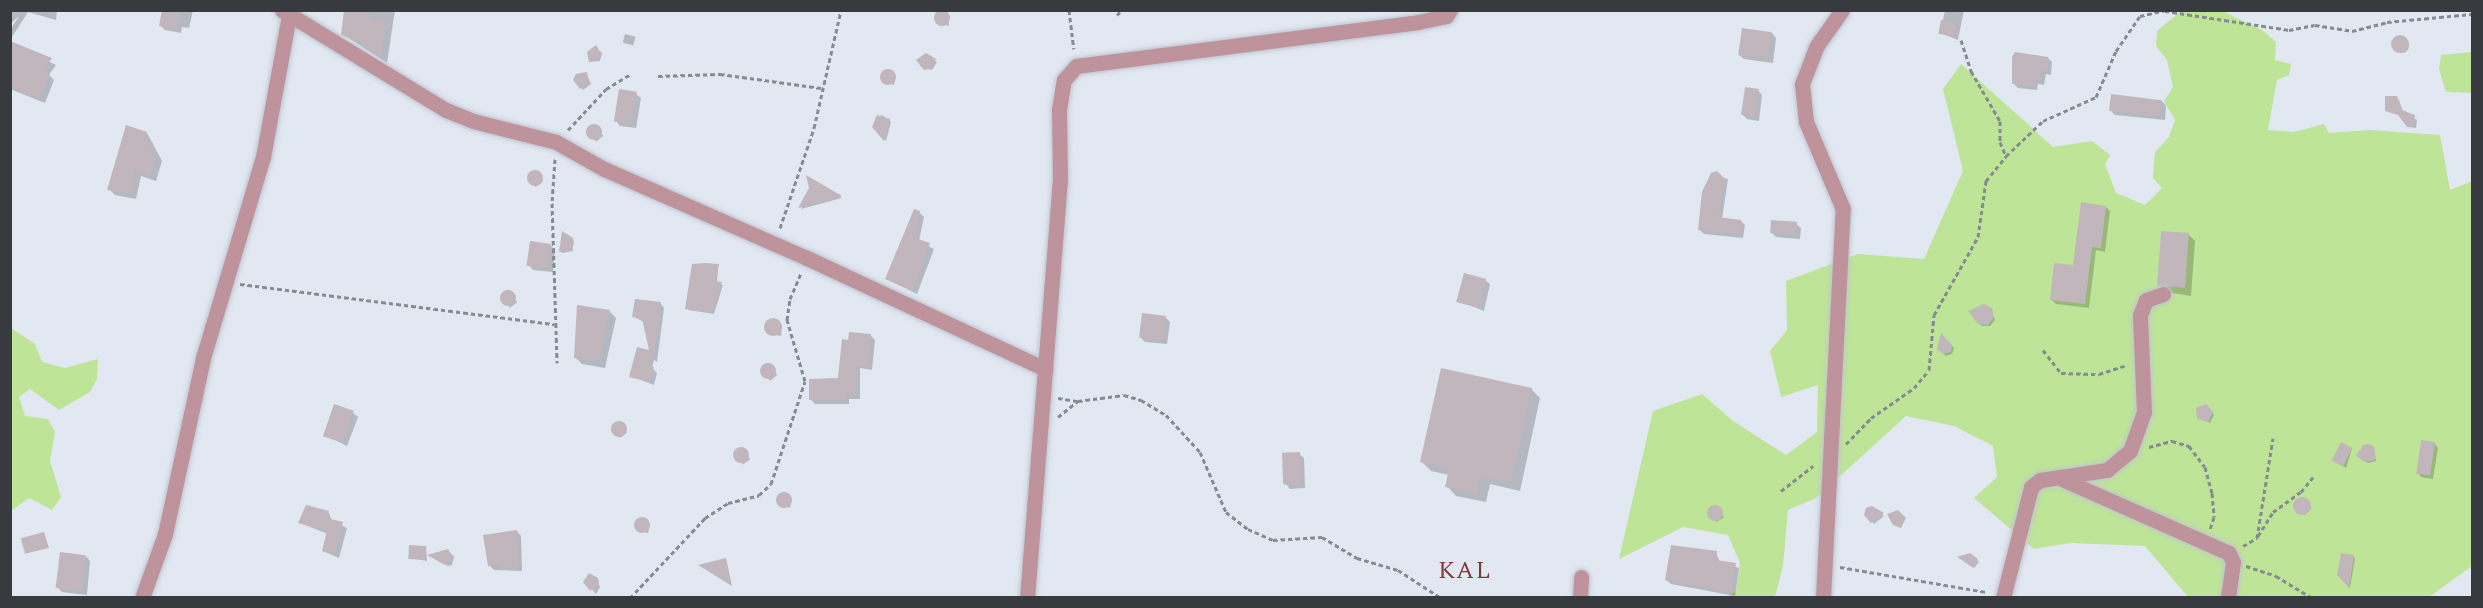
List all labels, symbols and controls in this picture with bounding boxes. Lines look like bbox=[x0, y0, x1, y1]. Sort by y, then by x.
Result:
district label: KAL bbox=[1438, 558, 1492, 586]

